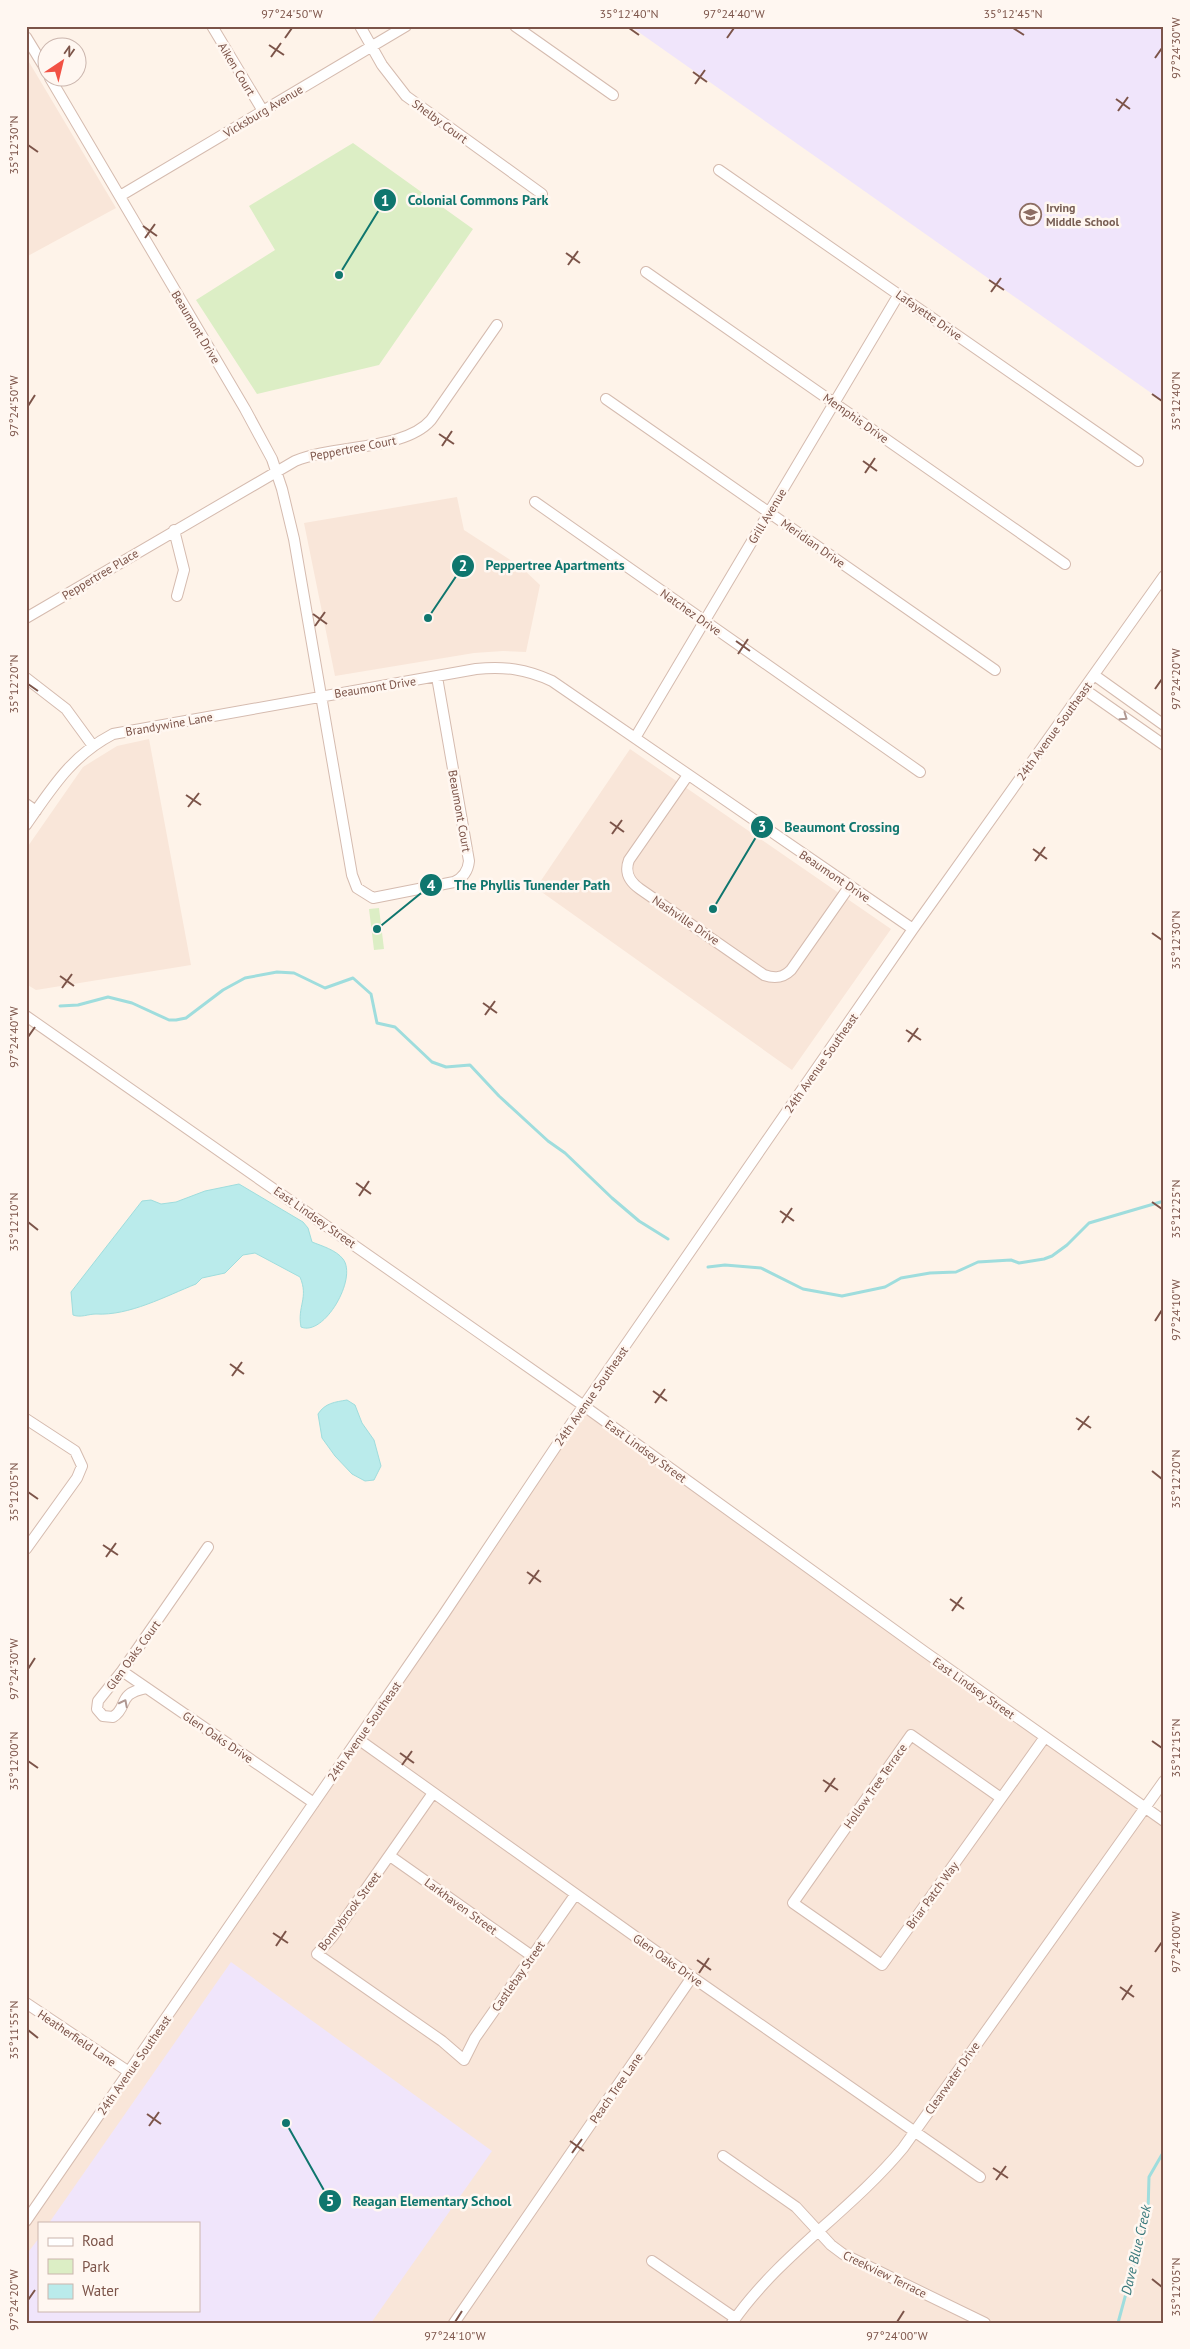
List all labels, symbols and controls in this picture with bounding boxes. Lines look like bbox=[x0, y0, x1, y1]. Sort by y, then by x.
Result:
text: 97°24'50"W bbox=[261, 6, 323, 21]
text: 35°12'40"N bbox=[599, 6, 659, 21]
text: 97°24'40"W bbox=[703, 6, 765, 21]
text: 35°12'45"N bbox=[983, 6, 1043, 21]
text: 97°24'30"W bbox=[1168, 17, 1183, 79]
north arrow bbox=[38, 38, 88, 88]
street label: Aiken Court bbox=[215, 40, 259, 98]
text: N bbox=[61, 41, 78, 61]
street label: Vicksburg Avenue bbox=[220, 81, 305, 141]
street label: Shelby Court bbox=[409, 96, 471, 146]
text: 35°12'30"N bbox=[6, 115, 21, 175]
callout: Colonial Commons Park bbox=[372, 186, 558, 215]
text: 1 bbox=[381, 191, 389, 210]
text: Colonial Commons Park bbox=[408, 191, 548, 209]
place label: Irving Middle School bbox=[1046, 200, 1119, 229]
school or university icon: Irving Middle School bbox=[1018, 202, 1042, 226]
street label: Lafayette Drive bbox=[893, 287, 965, 343]
street label: Beaumont Drive bbox=[168, 288, 224, 366]
text: 35°12'40"N bbox=[1168, 371, 1183, 431]
text: 97°24'50"W bbox=[6, 375, 21, 437]
street label: Memphis Drive bbox=[820, 390, 892, 446]
street label: Peppertree Court bbox=[309, 432, 397, 464]
street label: Grill Avenue bbox=[745, 486, 789, 546]
street label: Meridian Drive bbox=[778, 515, 848, 571]
street label: Peppertree Place bbox=[59, 545, 141, 603]
callout: Peppertree Apartments bbox=[450, 551, 635, 580]
text: 2 bbox=[459, 556, 467, 575]
text: Peppertree Apartments bbox=[485, 556, 625, 574]
street label: Natchez Drive bbox=[658, 585, 724, 639]
text: 97°24'20"W bbox=[1168, 648, 1183, 710]
text: 35°12'20"N bbox=[6, 654, 21, 714]
street label: Beaumont Drive bbox=[333, 673, 417, 701]
street label: 24th Avenue Southeast bbox=[1013, 679, 1095, 783]
street label: Brandywine Lane bbox=[124, 709, 214, 739]
one-way arrow bbox=[1118, 711, 1128, 720]
street label: Beaumont Court bbox=[445, 769, 475, 853]
callout: Beaumont Crossing bbox=[749, 812, 910, 841]
text: 3 bbox=[758, 817, 766, 836]
text: Beaumont Crossing bbox=[784, 818, 900, 836]
street label: Beaumont Drive bbox=[797, 847, 873, 905]
callout: The Phyllis Tunender Path bbox=[418, 871, 620, 900]
text: 4 bbox=[427, 876, 436, 895]
text: The Phyllis Tunender Path bbox=[454, 876, 610, 894]
street label: Nashville Drive bbox=[650, 892, 722, 948]
text: 35°12'30"N bbox=[1168, 910, 1183, 970]
text: 97°24'40"W bbox=[6, 1006, 21, 1068]
street label: 24th Avenue Southeast bbox=[781, 1010, 861, 1116]
text: 35°12'25"N bbox=[1168, 1179, 1183, 1239]
street label: East Lindsey Street bbox=[271, 1183, 359, 1251]
text: 35°12'10"N bbox=[6, 1192, 21, 1252]
text: 97°24'10"W bbox=[1168, 1279, 1183, 1341]
street label: 24th Avenue Southeast bbox=[551, 1343, 631, 1449]
street label: East Lindsey Street bbox=[602, 1416, 690, 1486]
text: 35°12'20"N bbox=[1168, 1449, 1183, 1509]
text: 35°12'05"N bbox=[6, 1462, 21, 1522]
street label: Glen Oaks Court bbox=[103, 1617, 163, 1693]
text: 97°24'30"W bbox=[6, 1638, 21, 1700]
street label: East Lindsey Street bbox=[930, 1654, 1018, 1722]
street label: 24th Avenue Southeast bbox=[324, 1678, 404, 1784]
one-way arrow bbox=[117, 1700, 127, 1709]
street label: Glen Oaks Drive bbox=[180, 1708, 256, 1766]
text: 35°12'15"N bbox=[1168, 1718, 1183, 1778]
text: 35°12'00"N bbox=[6, 1731, 21, 1791]
street label: Hollow Tree Terrace bbox=[840, 1741, 910, 1831]
street label: Briar Patch Way bbox=[903, 1858, 962, 1932]
street label: Bonnybrook Street bbox=[314, 1869, 384, 1953]
street label: Larkhaven Street bbox=[422, 1875, 500, 1937]
text: 97°24'00"W bbox=[1168, 1911, 1183, 1973]
street label: Glen Oaks Drive bbox=[630, 1930, 706, 1990]
street label: Castlebay Street bbox=[488, 1938, 548, 2014]
text: 35°11'55"N bbox=[6, 2000, 21, 2060]
street label: Heatherfield Lane bbox=[35, 2006, 119, 2070]
street label: 24th Avenue Southeast bbox=[94, 2012, 174, 2118]
street label: Clearwater Drive bbox=[921, 2039, 983, 2117]
street label: Peach Tree Lane bbox=[586, 2050, 646, 2126]
callout: Reagan Elementary School bbox=[317, 2186, 522, 2215]
text: 5 bbox=[326, 2191, 334, 2210]
text: Reagan Elementary School bbox=[353, 2192, 512, 2210]
water label: Dave Blue Creek bbox=[1117, 2203, 1155, 2297]
legend bbox=[38, 2222, 200, 2312]
text: Road bbox=[82, 2231, 114, 2250]
street label: Creekview Terrace bbox=[841, 2247, 929, 2301]
text: Park bbox=[82, 2257, 110, 2276]
text: 35°12'05"N bbox=[1168, 2257, 1183, 2317]
text: 97°24'20"W bbox=[6, 2269, 21, 2331]
text: Water bbox=[82, 2281, 119, 2300]
text: 97°24'10"W bbox=[424, 2328, 486, 2343]
text: 97°24'00"W bbox=[866, 2328, 928, 2343]

